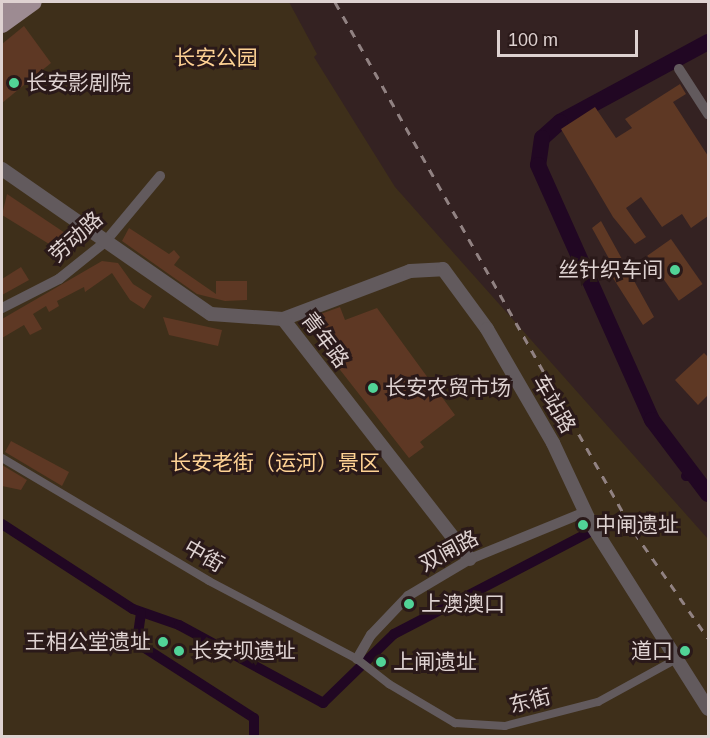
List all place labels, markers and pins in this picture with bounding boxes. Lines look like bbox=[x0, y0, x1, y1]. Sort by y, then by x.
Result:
place label: 长安影剧院 bbox=[26, 70, 131, 96]
marker: 长安影剧院 bbox=[7, 76, 21, 90]
place label: 丝针织车间 bbox=[558, 257, 663, 283]
marker: 丝针织车间 bbox=[668, 263, 682, 277]
place label: 长安农贸市场 bbox=[385, 375, 511, 401]
marker: 长安农贸市场 bbox=[366, 381, 380, 395]
place label: 中闸遗址 bbox=[595, 512, 679, 538]
marker: 中闸遗址 bbox=[576, 518, 590, 532]
place label: 上澳澳口 bbox=[421, 591, 505, 617]
marker: 上澳澳口 bbox=[402, 597, 416, 611]
place label: 王相公堂遗址 bbox=[25, 629, 151, 655]
marker: 王相公堂遗址 bbox=[156, 635, 170, 649]
place label: 长安坝遗址 bbox=[191, 638, 296, 664]
place label: 道口 bbox=[631, 638, 673, 664]
marker: 长安坝遗址 bbox=[172, 644, 186, 658]
marker: 道口 bbox=[678, 644, 692, 658]
place label: 上闸遗址 bbox=[393, 649, 477, 675]
marker: 上闸遗址 bbox=[374, 655, 388, 669]

